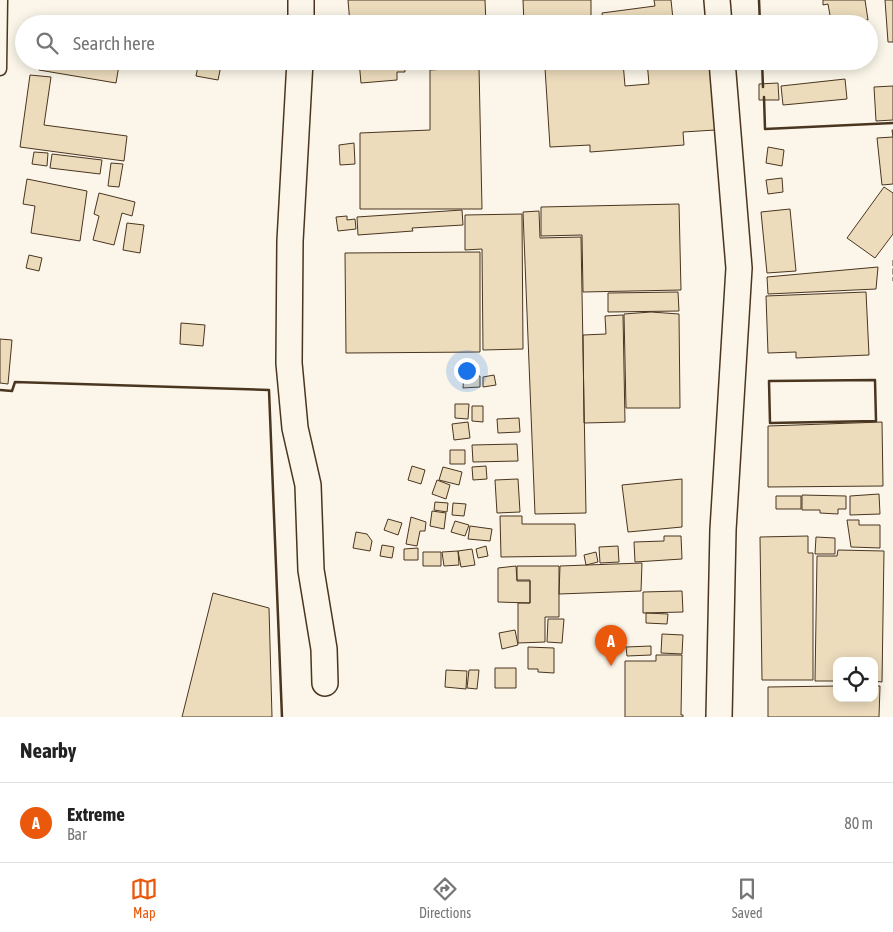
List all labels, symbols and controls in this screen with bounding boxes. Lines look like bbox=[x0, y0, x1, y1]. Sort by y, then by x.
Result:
search box bbox=[15, 15, 878, 70]
icon: search bbox=[33, 29, 61, 57]
text: Search here bbox=[73, 32, 155, 54]
your location bbox=[454, 358, 480, 384]
pin: A bbox=[595, 625, 627, 666]
map controls bbox=[833, 657, 878, 702]
button: locate bbox=[833, 657, 878, 702]
text: Nearby bbox=[20, 738, 76, 762]
text: Extreme bbox=[67, 803, 125, 825]
text: A bbox=[32, 814, 40, 832]
text: 80 m bbox=[844, 814, 873, 832]
text: Bar bbox=[67, 825, 87, 843]
tab: Map bbox=[130, 875, 158, 921]
tab: Directions bbox=[419, 875, 471, 921]
tab: Saved bbox=[732, 875, 763, 921]

